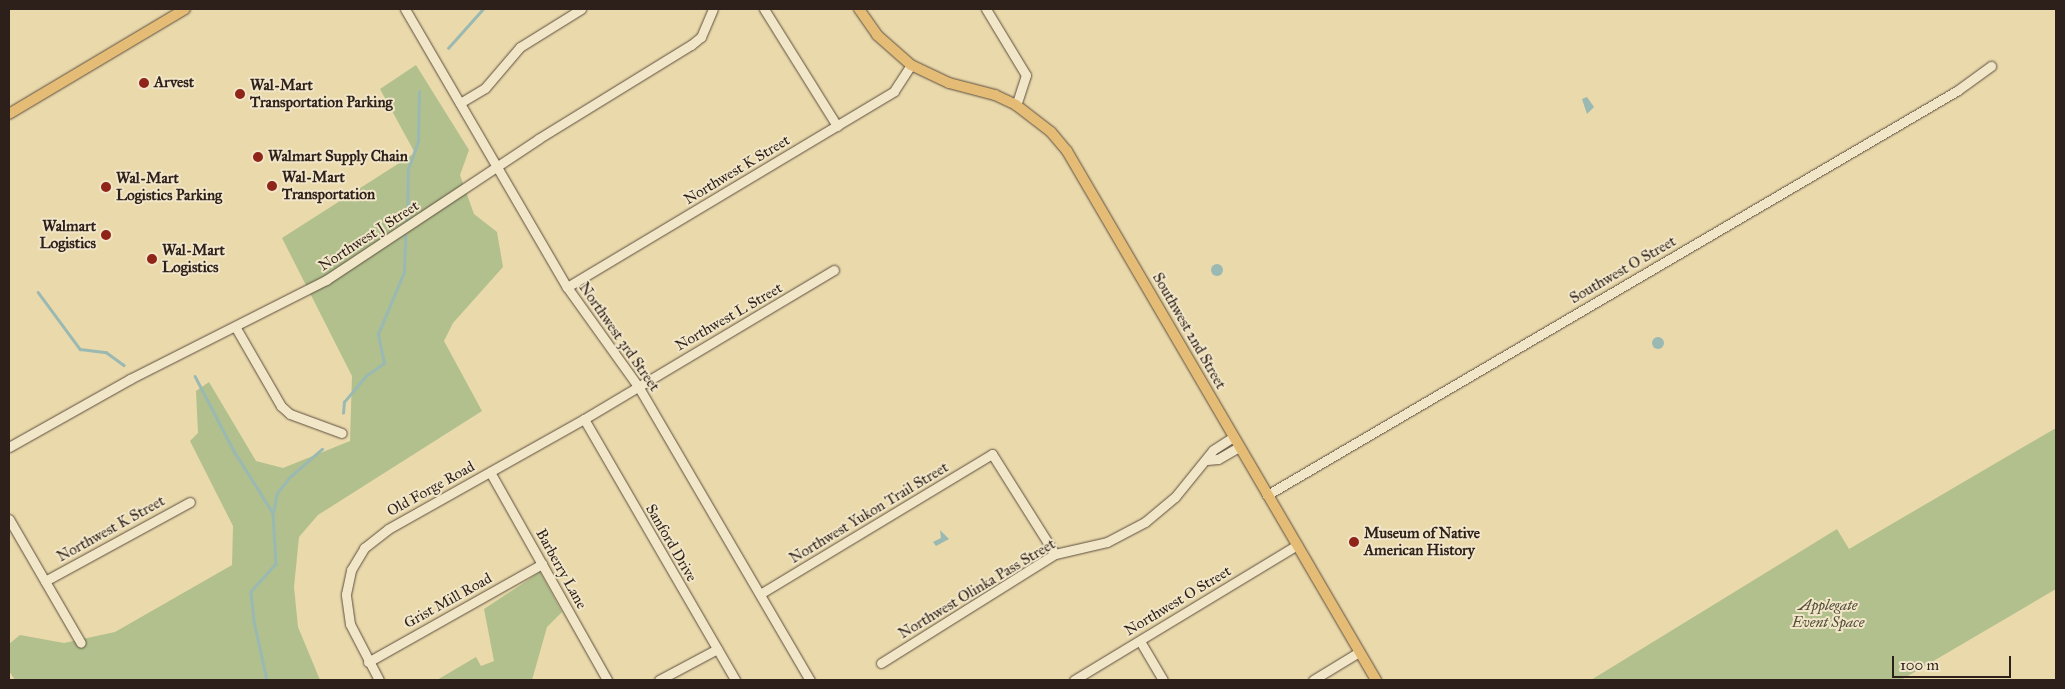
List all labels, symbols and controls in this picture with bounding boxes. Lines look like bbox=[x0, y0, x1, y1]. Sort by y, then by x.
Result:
place label: Arvest bbox=[154, 74, 194, 92]
place label: Wal-Mart Transportation Parking bbox=[250, 76, 393, 111]
marker: Arvest bbox=[138, 77, 150, 89]
marker: Wal-Mart Transportation Parking bbox=[234, 88, 246, 100]
street label: Northwest K Street bbox=[681, 131, 793, 209]
place label: Walmart Supply Chain bbox=[268, 148, 408, 166]
marker: Walmart Supply Chain bbox=[252, 151, 264, 163]
place label: Wal-Mart Transportation bbox=[282, 168, 375, 203]
place label: Wal-Mart Logistics Parking bbox=[116, 169, 222, 204]
marker: Wal-Mart Transportation bbox=[266, 180, 278, 192]
marker: Wal-Mart Logistics Parking bbox=[100, 181, 112, 193]
street label: Northwest J Street bbox=[316, 197, 422, 275]
place label: Walmart Logistics bbox=[39, 217, 96, 252]
marker: Walmart Logistics bbox=[100, 229, 112, 241]
street label: Southwest O Street bbox=[1567, 232, 1679, 308]
place label: Wal-Mart Logistics bbox=[162, 241, 225, 276]
marker: Wal-Mart Logistics bbox=[146, 253, 158, 265]
street label: Southwest 2nd Street bbox=[1148, 270, 1230, 392]
street label: Northwest 3rd Street bbox=[575, 279, 663, 395]
street label: Northwest L Street bbox=[672, 279, 786, 355]
street label: Old Forge Road bbox=[384, 458, 478, 520]
street label: Northwest Yukon Trail Street bbox=[786, 458, 952, 568]
street label: Northwest K Street bbox=[54, 492, 168, 566]
street label: Sanford Drive bbox=[642, 501, 700, 585]
place label: Museum of Native American History bbox=[1364, 524, 1480, 559]
street label: Barberry Lane bbox=[532, 526, 590, 612]
street label: Northwest Olinka Pass Street bbox=[895, 535, 1059, 643]
marker: Museum of Native American History bbox=[1348, 536, 1360, 548]
street label: Northwest O Street bbox=[1121, 562, 1235, 640]
street label: Grist Mill Road bbox=[401, 569, 495, 633]
park label: Applegate Event Space bbox=[1792, 596, 1864, 631]
scale bar bbox=[1895, 646, 2014, 678]
text: 100 m bbox=[1900, 656, 1939, 674]

